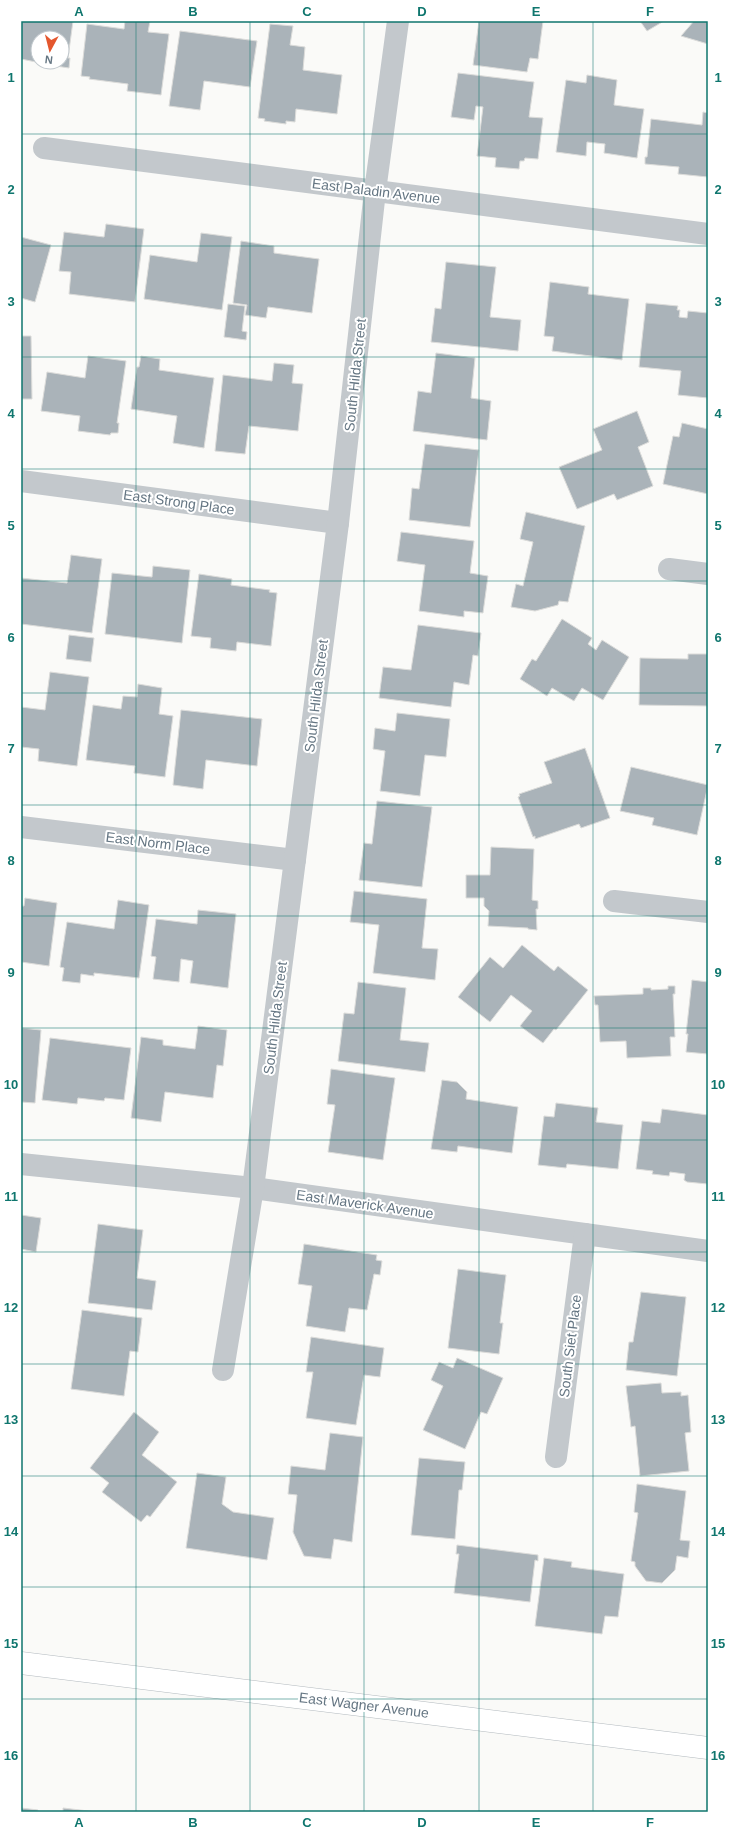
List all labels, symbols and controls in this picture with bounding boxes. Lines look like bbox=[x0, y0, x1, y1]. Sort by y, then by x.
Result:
text: A bbox=[74, 4, 84, 19]
text: B bbox=[188, 4, 198, 19]
text: C bbox=[302, 4, 312, 19]
text: D bbox=[417, 4, 427, 19]
text: E bbox=[532, 4, 541, 19]
text: F bbox=[646, 4, 654, 19]
north arrow bbox=[30, 30, 70, 70]
text: N bbox=[44, 53, 53, 66]
text: 1 bbox=[7, 70, 15, 85]
text: 1 bbox=[714, 70, 722, 85]
street label: East Paladin Avenue bbox=[311, 175, 441, 207]
text: 2 bbox=[7, 182, 15, 197]
text: 2 bbox=[714, 182, 722, 197]
text: 3 bbox=[7, 294, 15, 309]
text: 3 bbox=[714, 294, 722, 309]
street label: South Hilda Street bbox=[341, 318, 369, 432]
text: 4 bbox=[7, 406, 15, 421]
text: 4 bbox=[714, 406, 722, 421]
street label: East Strong Place bbox=[122, 486, 236, 518]
text: 5 bbox=[7, 518, 15, 533]
text: 5 bbox=[714, 518, 722, 533]
text: 6 bbox=[7, 630, 15, 645]
text: 6 bbox=[714, 630, 722, 645]
street label: South Hilda Street bbox=[301, 639, 331, 753]
text: 7 bbox=[7, 741, 15, 756]
text: 7 bbox=[714, 741, 722, 756]
street label: East Norm Place bbox=[105, 829, 211, 857]
text: 8 bbox=[7, 853, 15, 868]
text: 8 bbox=[714, 853, 722, 868]
street label: South Hilda Street bbox=[260, 961, 290, 1075]
text: 9 bbox=[7, 965, 15, 980]
text: 9 bbox=[714, 965, 722, 980]
text: 10 bbox=[4, 1077, 18, 1092]
text: 10 bbox=[711, 1077, 725, 1092]
street label: East Maverick Avenue bbox=[295, 1186, 435, 1222]
text: 11 bbox=[4, 1189, 18, 1204]
text: 11 bbox=[711, 1189, 725, 1204]
street label: South Siet Place bbox=[556, 1293, 584, 1398]
text: 12 bbox=[4, 1300, 18, 1315]
text: 12 bbox=[711, 1300, 725, 1315]
text: 13 bbox=[4, 1412, 18, 1427]
text: 13 bbox=[711, 1412, 725, 1427]
text: 14 bbox=[4, 1524, 19, 1539]
text: 14 bbox=[711, 1524, 726, 1539]
text: 15 bbox=[4, 1636, 18, 1651]
text: 15 bbox=[711, 1636, 725, 1651]
street label: East Wagner Avenue bbox=[298, 1689, 430, 1721]
text: 16 bbox=[4, 1748, 18, 1763]
text: 16 bbox=[711, 1748, 725, 1763]
text: A bbox=[74, 1815, 84, 1830]
text: B bbox=[188, 1815, 198, 1830]
text: C bbox=[302, 1815, 312, 1830]
text: D bbox=[417, 1815, 427, 1830]
text: E bbox=[532, 1815, 541, 1830]
text: F bbox=[646, 1815, 654, 1830]

